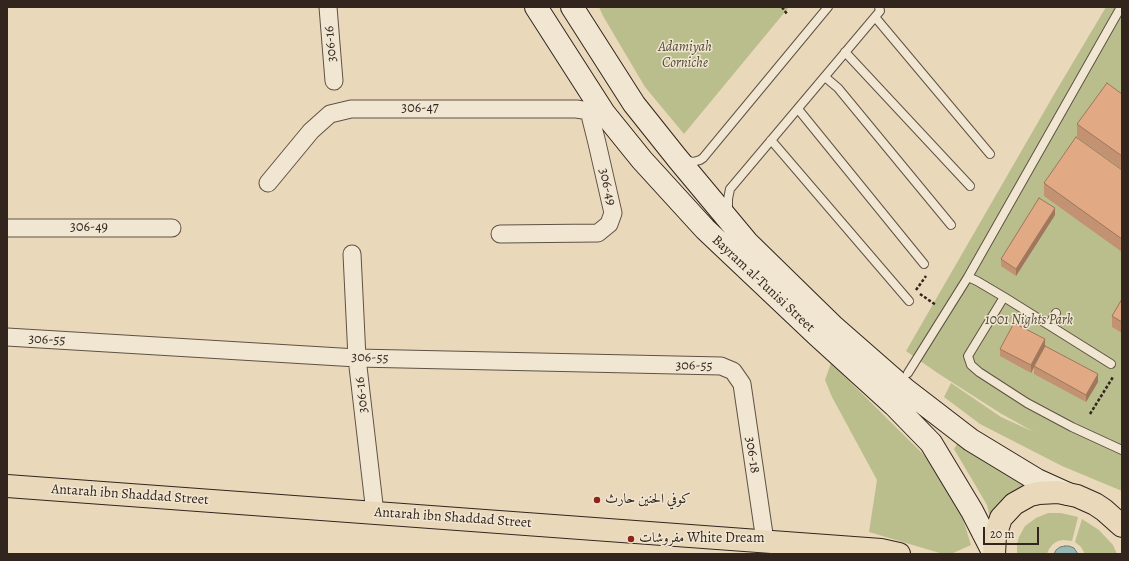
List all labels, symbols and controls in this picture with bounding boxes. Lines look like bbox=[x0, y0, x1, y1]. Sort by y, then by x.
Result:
street label: 306-16 bbox=[321, 25, 341, 63]
park label: Adamiyah Corniche bbox=[658, 40, 712, 72]
street label: 306-47 bbox=[401, 101, 439, 117]
street label: 306-49 bbox=[595, 167, 619, 207]
street label: 306-49 bbox=[70, 220, 108, 236]
street label: Bayram al-Tunisi Street bbox=[708, 232, 818, 336]
park label: 1001 Nights Park bbox=[985, 313, 1073, 329]
street label: 306-55 bbox=[28, 331, 66, 349]
street label: 306-55 bbox=[351, 349, 389, 367]
street label: 306-55 bbox=[675, 357, 713, 375]
street label: 306-16 bbox=[352, 376, 372, 414]
street label: 306-18 bbox=[741, 436, 763, 474]
street label: Antarah ibn Shaddad Street bbox=[51, 481, 209, 509]
place label: كوفي الحنين حارث bbox=[605, 492, 691, 508]
marker: كوفي الحنين حارث bbox=[592, 495, 602, 505]
street label: Antarah ibn Shaddad Street bbox=[374, 504, 532, 532]
scale bar bbox=[985, 519, 1041, 545]
text: 20 m bbox=[990, 526, 1014, 542]
place label: مفروشات White Dream bbox=[639, 531, 765, 547]
marker: مفروشات White Dream bbox=[626, 534, 636, 544]

